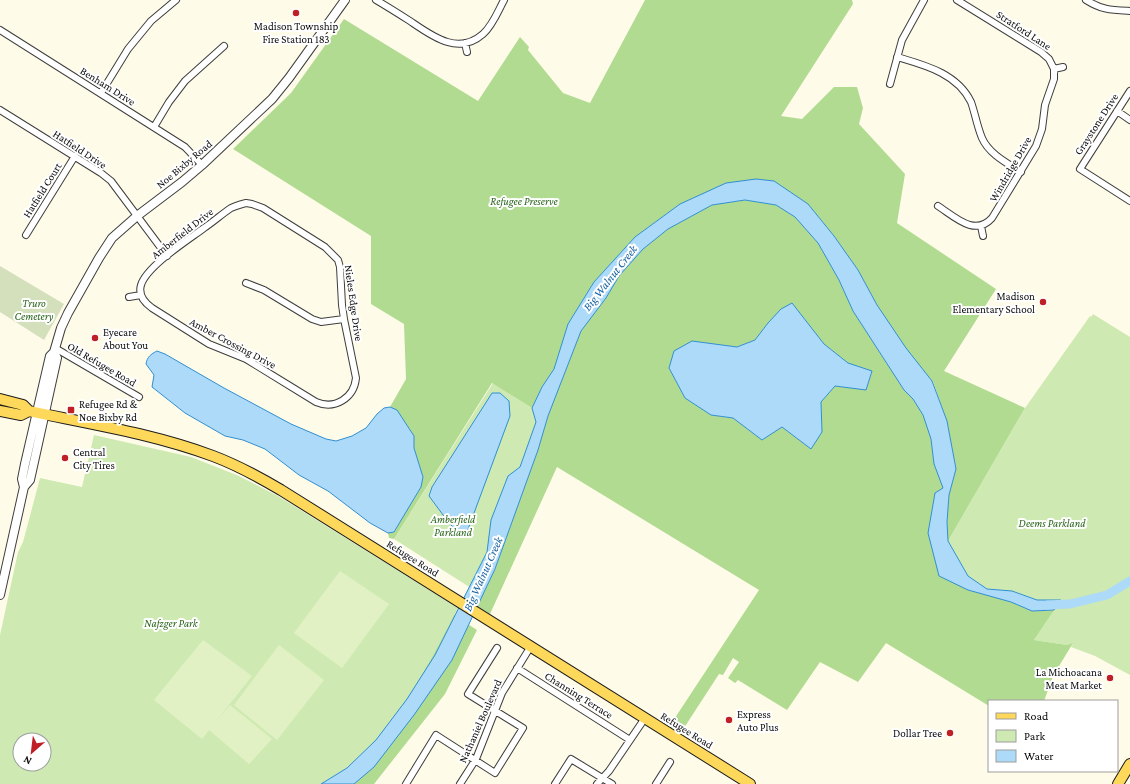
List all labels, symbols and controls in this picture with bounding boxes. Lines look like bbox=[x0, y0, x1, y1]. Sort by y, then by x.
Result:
marker: Madison Township Fire Station 183 bbox=[291, 8, 301, 18]
street label: Stratford Lane bbox=[994, 8, 1054, 52]
place label: Madison Township Fire Station 183 bbox=[254, 20, 338, 45]
street label: Benham Drive bbox=[78, 64, 138, 108]
street label: Graystone Drive bbox=[1072, 91, 1121, 157]
street label: Hatfield Drive bbox=[51, 127, 109, 171]
street label: Windridge Drive bbox=[987, 134, 1034, 204]
street label: Noe Bixby Road bbox=[154, 137, 215, 191]
street label: Hatfield Court bbox=[20, 160, 64, 220]
park label: Refugee Preserve bbox=[490, 195, 559, 208]
street label: Amberfield Drive bbox=[149, 205, 215, 261]
water label: Big Walnut Creek bbox=[580, 242, 641, 314]
street label: Nieles Edge Drive bbox=[342, 264, 365, 342]
place label: Madison Elementary School bbox=[953, 290, 1035, 316]
park label: Truro Cemetery bbox=[15, 297, 54, 323]
marker: Madison Elementary School bbox=[1038, 297, 1048, 307]
street label: Amber Crossing Drive bbox=[187, 315, 278, 372]
place label: Eyecare About You bbox=[103, 326, 148, 351]
marker: Eyecare About You bbox=[90, 333, 100, 343]
street label: Old Refugee Road bbox=[65, 339, 139, 389]
place label: Refugee Rd & Noe Bixby Rd bbox=[79, 398, 138, 424]
marker: Refugee Rd & Noe Bixby Rd bbox=[66, 405, 76, 415]
place label: Central City Tires bbox=[73, 446, 115, 472]
marker: Central City Tires bbox=[60, 453, 70, 463]
park label: Amberfield Parkland bbox=[430, 513, 476, 538]
park label: Deems Parkland bbox=[1019, 517, 1086, 529]
water label: Big Walnut Creek bbox=[460, 534, 506, 613]
street label: Refugee Road bbox=[384, 537, 441, 580]
park label: Nafzger Park bbox=[144, 617, 199, 630]
place label: La Michoacana Meat Market bbox=[1036, 666, 1102, 691]
street label: Channing Terrace bbox=[542, 669, 615, 722]
marker: La Michoacana Meat Market bbox=[1105, 673, 1115, 683]
street label: Nathaniel Boulevard bbox=[456, 677, 504, 765]
legend bbox=[988, 700, 1118, 772]
place label: Express Auto Plus bbox=[737, 708, 779, 733]
street label: Refugee Road bbox=[658, 709, 715, 752]
text: Road bbox=[1024, 709, 1049, 723]
marker: Express Auto Plus bbox=[724, 715, 734, 725]
place label: Dollar Tree bbox=[893, 727, 942, 739]
marker: Dollar Tree bbox=[945, 728, 955, 738]
text: Park bbox=[1024, 729, 1046, 743]
north arrow bbox=[12, 732, 52, 772]
text: Water bbox=[1024, 749, 1054, 763]
text: N bbox=[21, 754, 33, 768]

